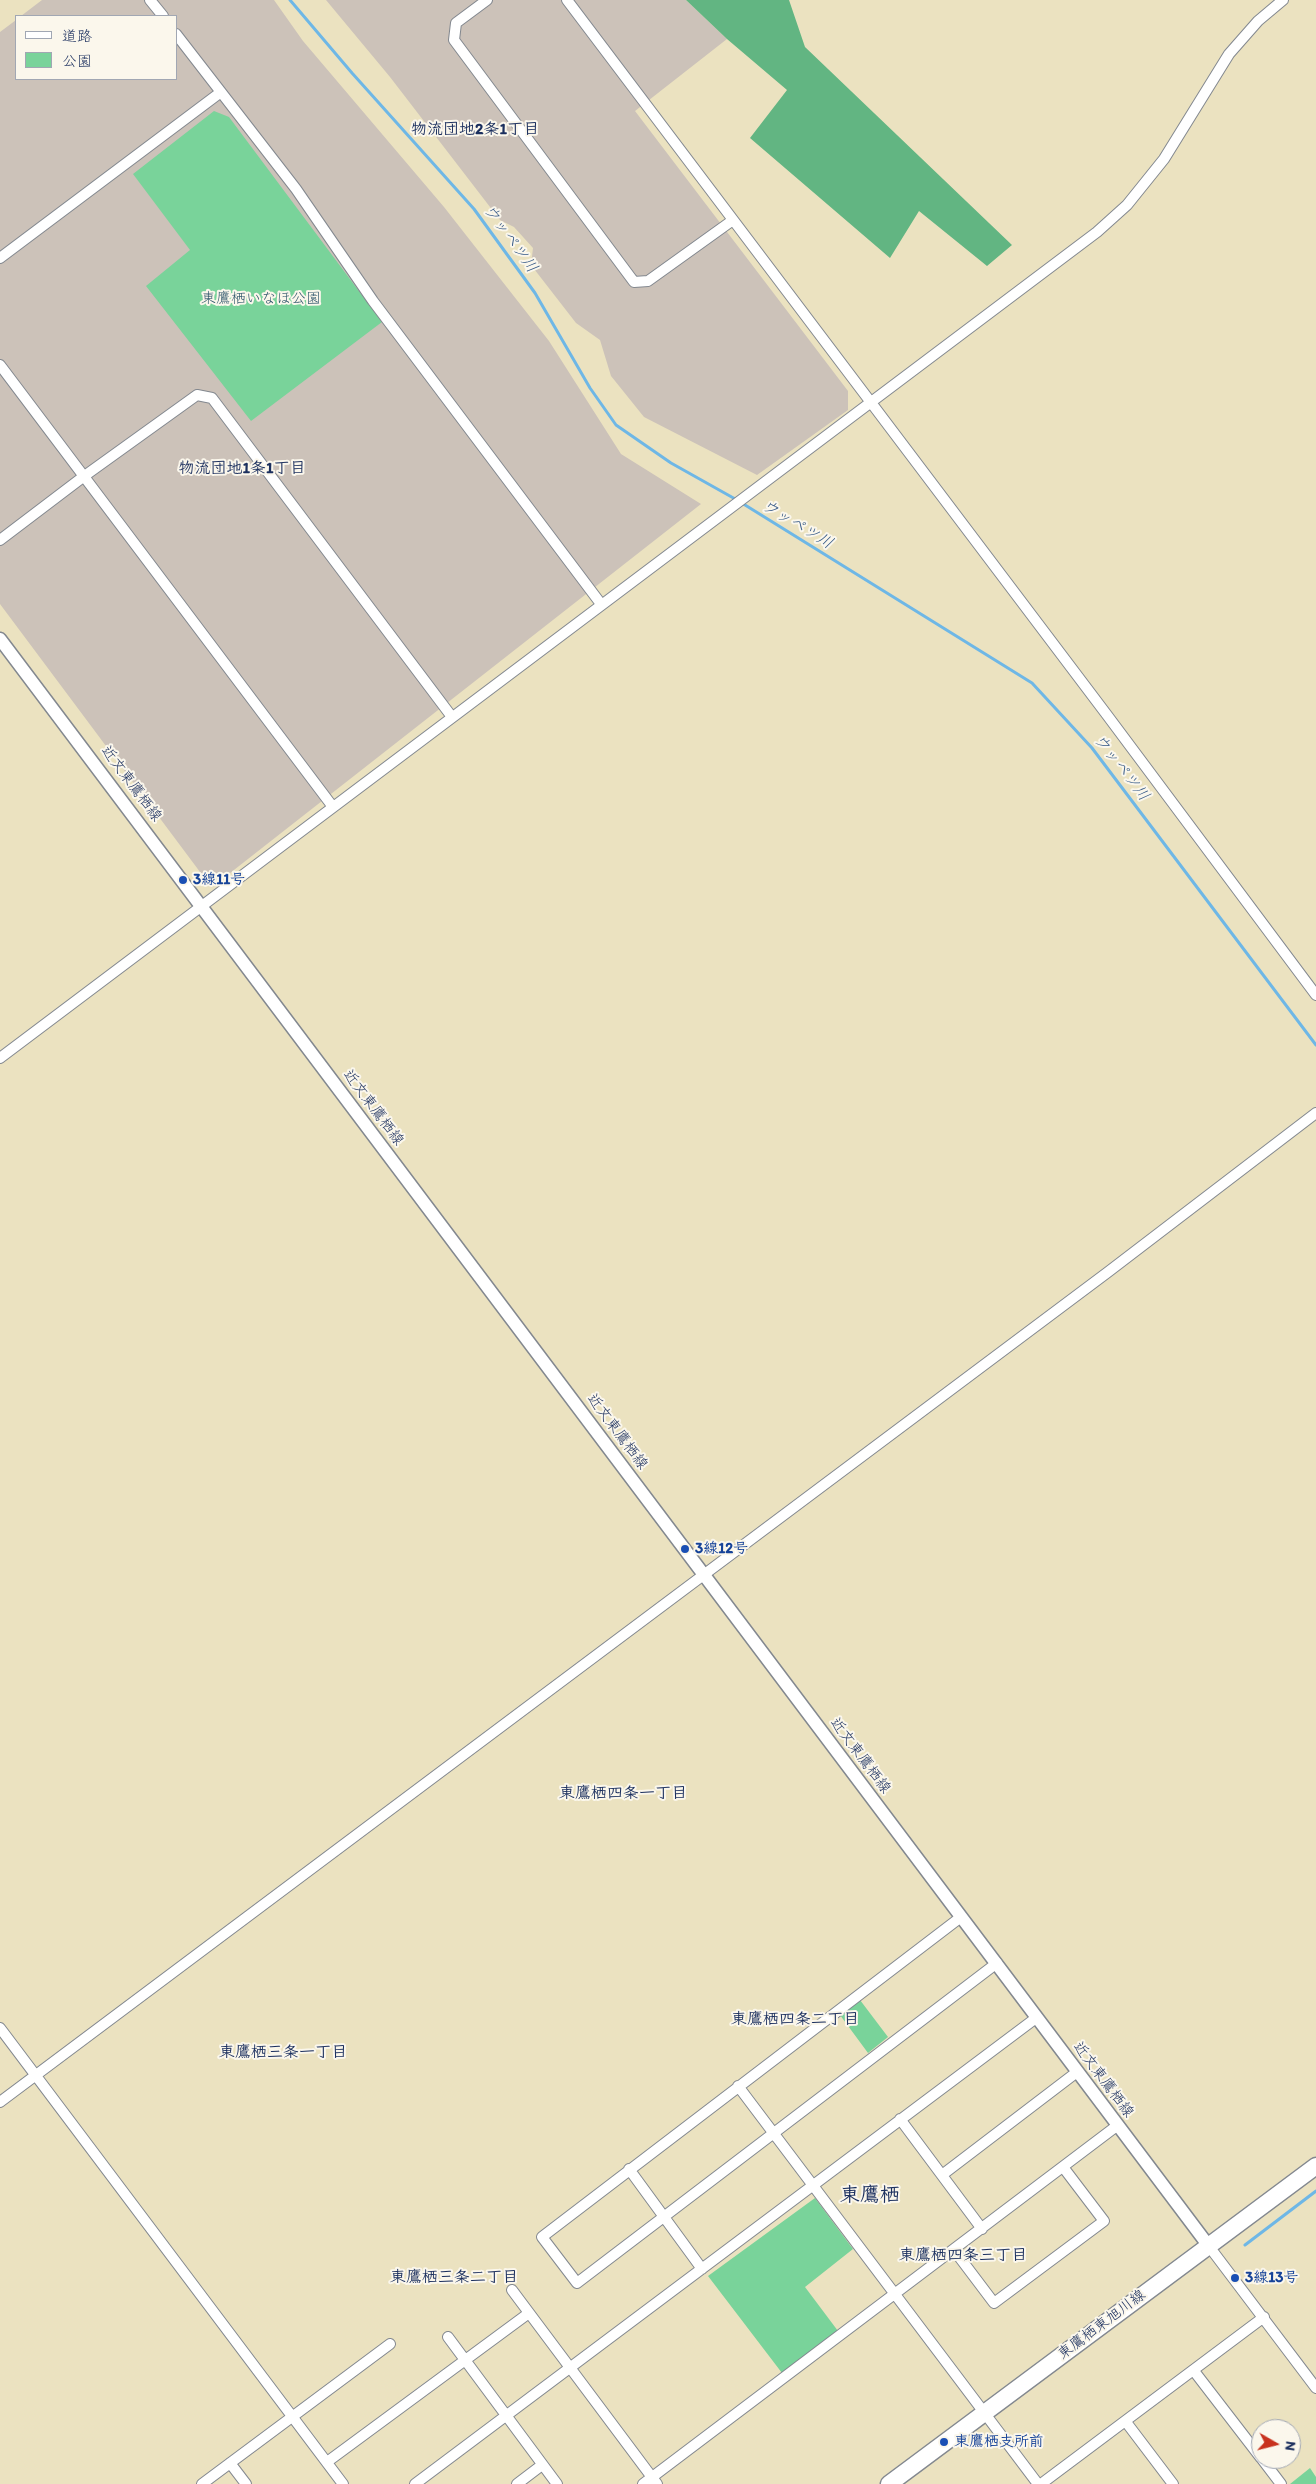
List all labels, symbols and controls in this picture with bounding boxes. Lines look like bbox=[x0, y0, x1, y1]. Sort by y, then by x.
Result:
legend bbox=[15, 15, 178, 80]
text: 道路 bbox=[62, 27, 92, 45]
text: 公園 bbox=[62, 52, 92, 70]
district label: 物流団地2条1丁目 bbox=[411, 120, 539, 140]
water label: ウッペツ川 bbox=[479, 201, 541, 277]
park label: 東鷹栖いなほ公園 bbox=[201, 290, 321, 308]
district label: 物流団地1条1丁目 bbox=[179, 459, 305, 479]
water label: ウッペツ川 bbox=[758, 496, 836, 554]
water label: ウッペツ川 bbox=[1089, 731, 1153, 805]
street label: 近文東鷹栖線 bbox=[97, 743, 165, 825]
place label: 3線11号 bbox=[193, 871, 245, 889]
marker: 3線11号 bbox=[177, 874, 189, 886]
street label: 近文東鷹栖線 bbox=[339, 1067, 407, 1149]
street label: 近文東鷹栖線 bbox=[583, 1391, 651, 1473]
place label: 3線12号 bbox=[695, 1540, 748, 1558]
marker: 3線12号 bbox=[679, 1543, 691, 1555]
street label: 近文東鷹栖線 bbox=[826, 1715, 894, 1797]
district label: 東鷹栖四条一丁目 bbox=[559, 1784, 687, 1804]
district label: 東鷹栖四条二丁目 bbox=[731, 2010, 859, 2030]
street label: 近文東鷹栖線 bbox=[1069, 2039, 1137, 2121]
district label: 東鷹栖三条一丁目 bbox=[219, 2043, 347, 2063]
district label: 東鷹栖 bbox=[840, 2184, 900, 2208]
district label: 東鷹栖四条三丁目 bbox=[899, 2246, 1027, 2266]
district label: 東鷹栖三条二丁目 bbox=[390, 2268, 518, 2288]
place label: 3線13号 bbox=[1245, 2269, 1298, 2287]
marker: 3線13号 bbox=[1229, 2272, 1241, 2284]
street label: 東鷹栖東旭川線 bbox=[1055, 2286, 1149, 2364]
north arrow bbox=[1251, 2419, 1301, 2469]
place label: 東鷹栖支所前 bbox=[954, 2433, 1044, 2451]
marker: 東鷹栖支所前 bbox=[938, 2436, 950, 2448]
text: N bbox=[1281, 2440, 1299, 2452]

